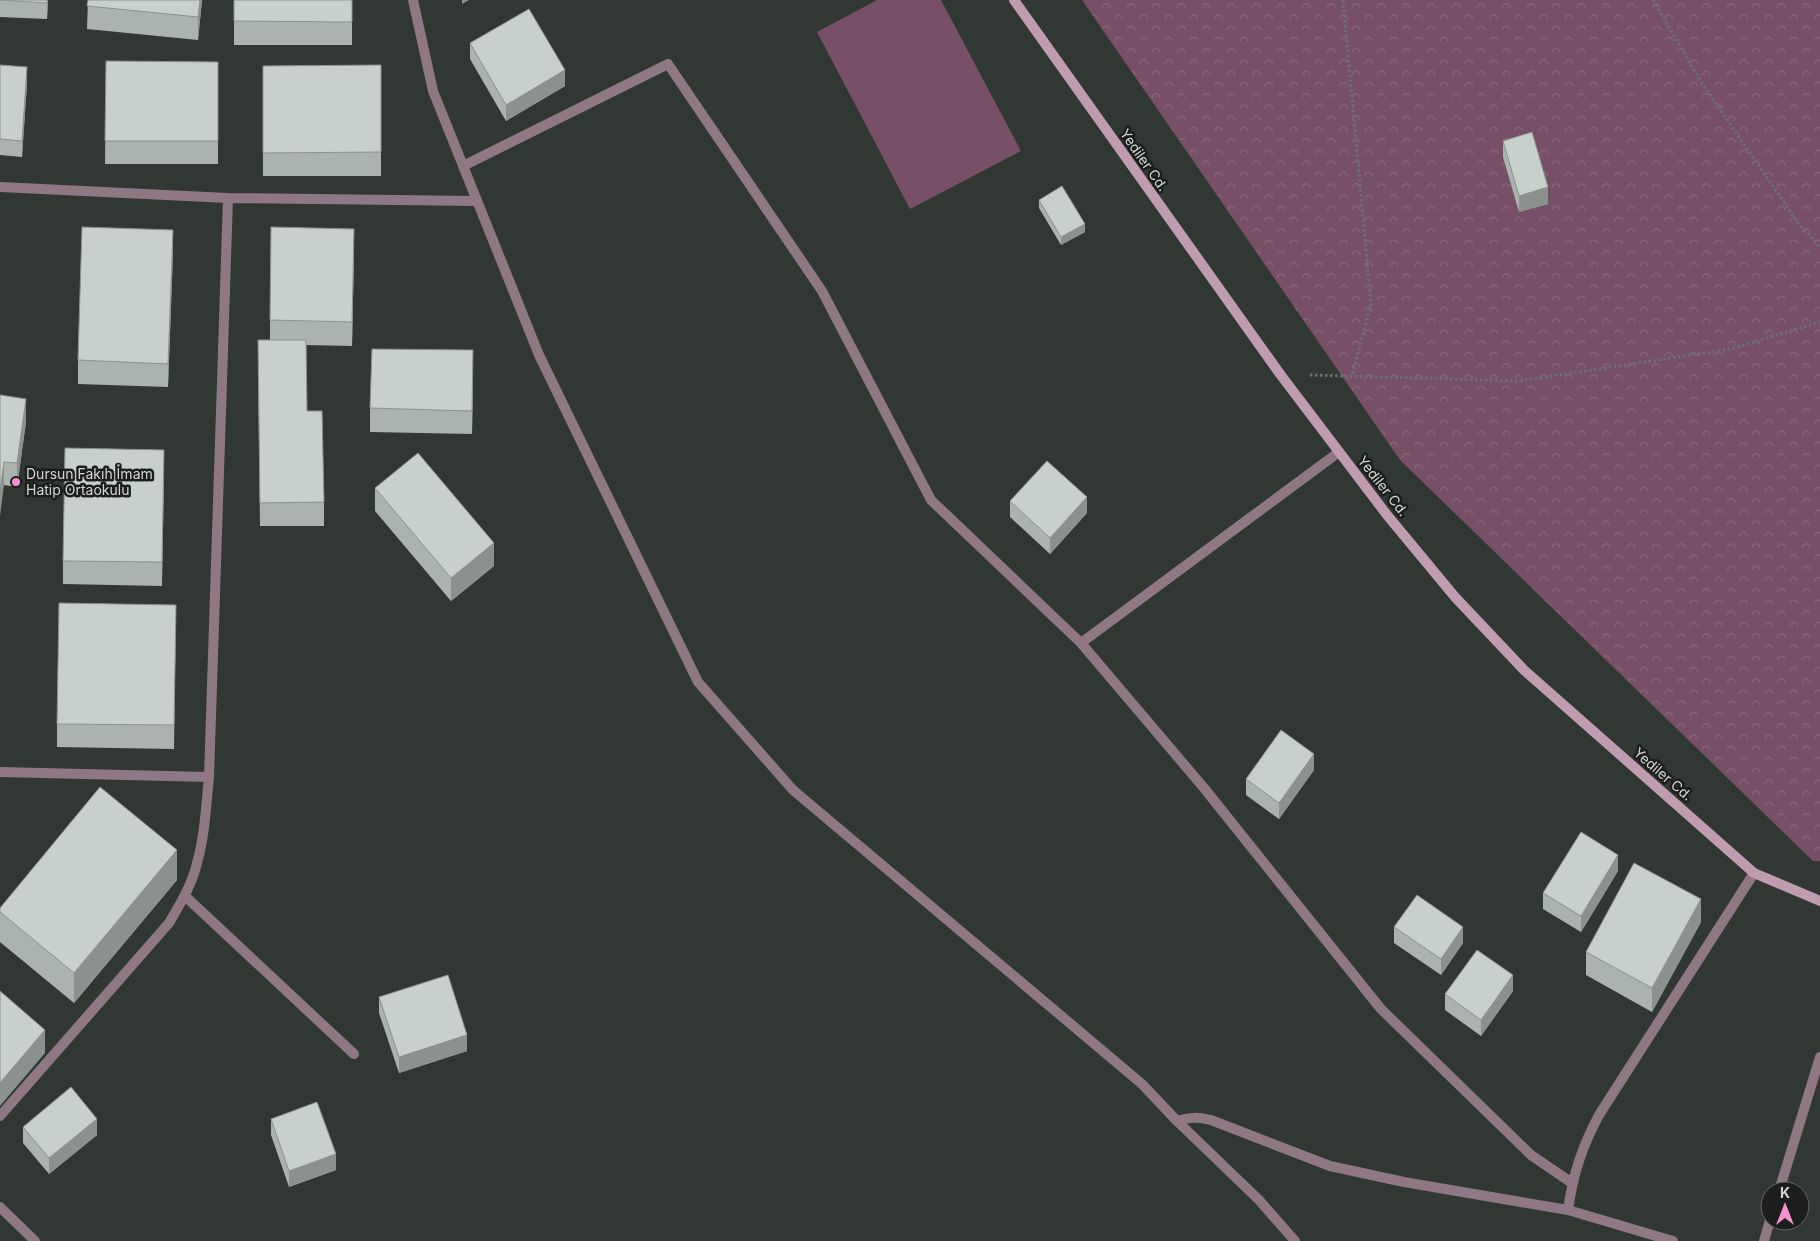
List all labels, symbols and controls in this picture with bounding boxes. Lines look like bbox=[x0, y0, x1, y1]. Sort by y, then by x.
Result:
street label: Yediler Cd. bbox=[1117, 125, 1172, 194]
street label: Yediler Cd. bbox=[1354, 452, 1412, 519]
place label: Dursun Fakıh İmam Hatip Ortaokulu bbox=[26, 465, 153, 498]
marker: Dursun Fakıh İmam Hatip Ortaokulu bbox=[10, 476, 22, 488]
street label: Yediler Cd. bbox=[1631, 744, 1696, 804]
north arrow bbox=[1760, 1181, 1810, 1231]
text: K bbox=[1780, 1184, 1790, 1201]

